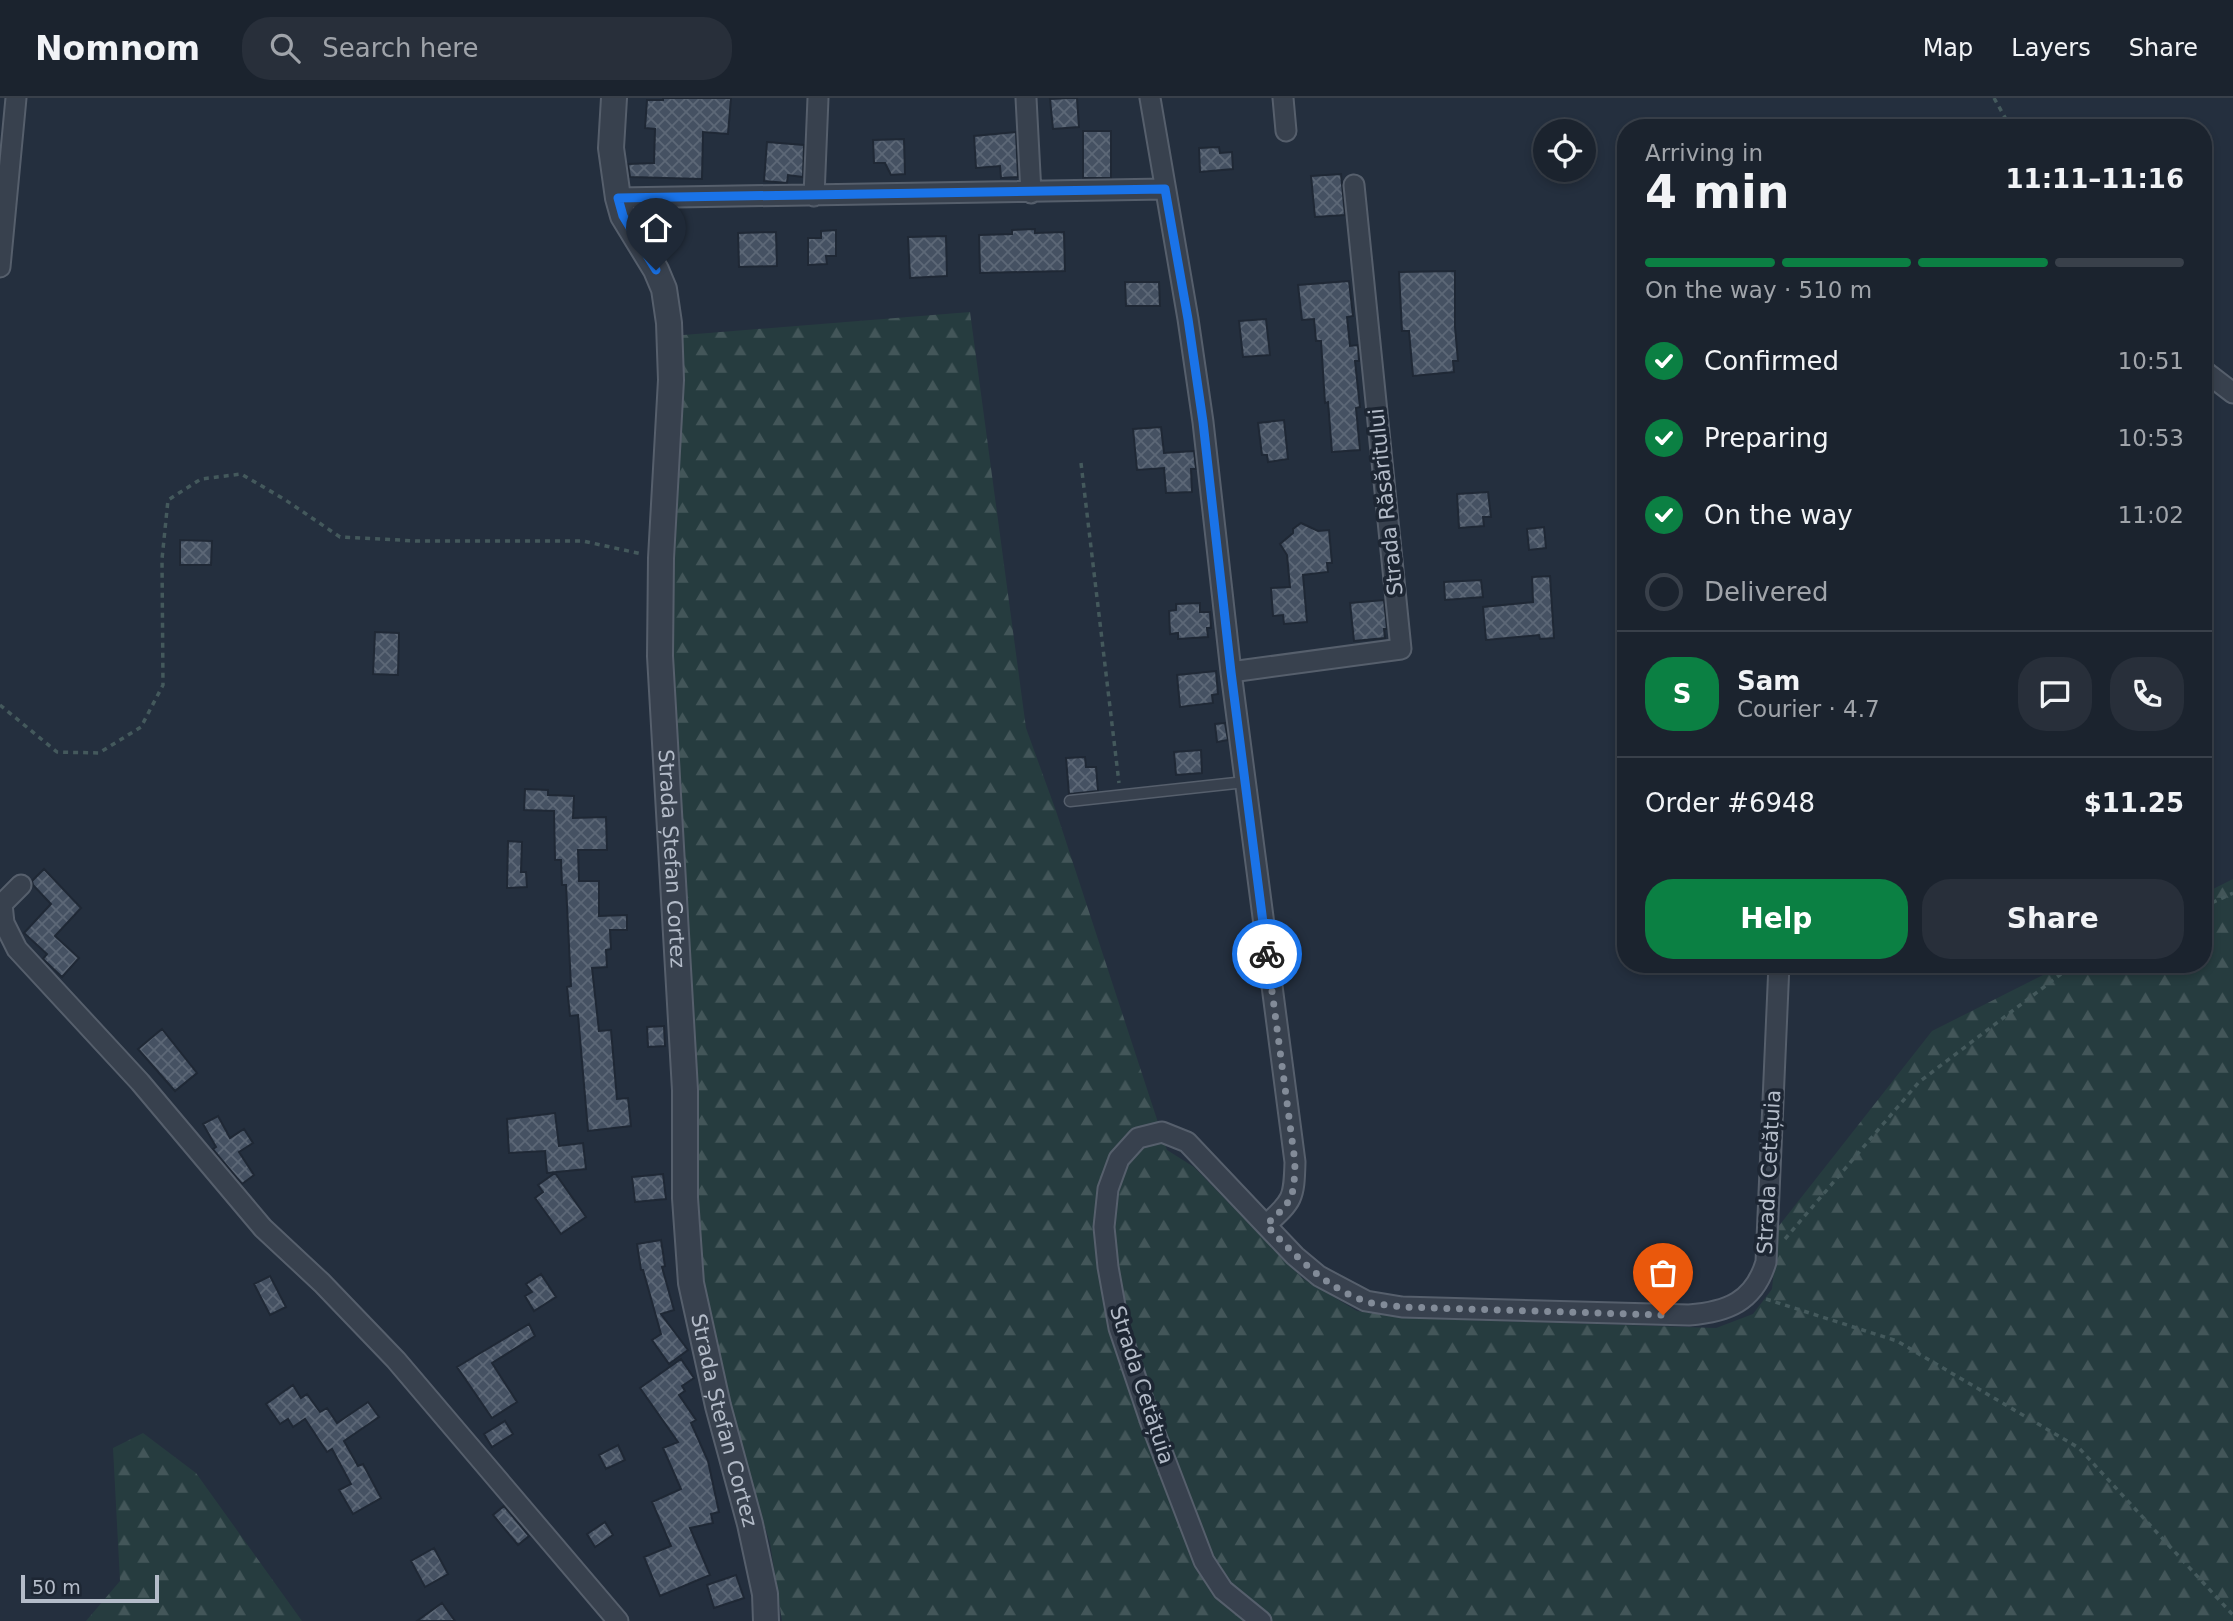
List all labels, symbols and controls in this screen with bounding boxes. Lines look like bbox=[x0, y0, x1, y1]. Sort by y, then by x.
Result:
search box bbox=[242, 17, 732, 80]
text: Nomnom bbox=[35, 29, 200, 68]
icon: search bbox=[266, 29, 304, 67]
text: Search here bbox=[322, 33, 478, 63]
text: Map bbox=[1923, 34, 1973, 62]
text: Layers bbox=[2011, 34, 2091, 62]
text: Share bbox=[2129, 34, 2198, 62]
map controls bbox=[1533, 119, 1596, 182]
button: locate bbox=[1533, 119, 1596, 182]
text: Arriving in bbox=[1645, 140, 1763, 166]
text: 11:11–11:16 bbox=[2005, 164, 2184, 194]
text: 4 min bbox=[1645, 165, 1789, 219]
pin bbox=[626, 198, 686, 270]
icon: home bbox=[637, 209, 675, 247]
text: On the way · 510 m bbox=[1645, 277, 1872, 303]
icon: check bbox=[1645, 342, 1683, 380]
text: Confirmed bbox=[1704, 346, 1839, 376]
text: 10:51 bbox=[2118, 348, 2184, 374]
street label: Strada Răsăritului bbox=[1364, 407, 1408, 597]
icon: check bbox=[1645, 419, 1683, 457]
text: Preparing bbox=[1704, 423, 1829, 453]
text: 10:53 bbox=[2118, 425, 2184, 451]
icon: check bbox=[1645, 496, 1683, 534]
text: On the way bbox=[1704, 500, 1853, 530]
text: 11:02 bbox=[2118, 502, 2184, 528]
text: Delivered bbox=[1704, 577, 1828, 607]
button: chat bbox=[2018, 657, 2092, 731]
button: phone bbox=[2110, 657, 2184, 731]
text: Sam bbox=[1737, 666, 1800, 696]
text: S bbox=[1673, 679, 1691, 709]
text: Courier · 4.7 bbox=[1737, 696, 1880, 722]
street label: Strada Ștefan Cortez bbox=[653, 749, 690, 969]
text: Order #6948 bbox=[1645, 788, 1815, 818]
text: $11.25 bbox=[2084, 788, 2184, 818]
button: Help bbox=[1645, 879, 1908, 959]
button: Share bbox=[1922, 879, 2184, 959]
courier bbox=[1232, 919, 1302, 989]
icon: bike bbox=[1248, 935, 1286, 973]
street label: Strada Cetățuia bbox=[1753, 1089, 1785, 1255]
pin bbox=[1633, 1243, 1693, 1315]
icon: bag bbox=[1644, 1254, 1682, 1292]
street label: Strada Cetățuia bbox=[1105, 1303, 1179, 1467]
street label: Strada Ștefan Cortez bbox=[686, 1311, 762, 1530]
scale bar bbox=[21, 1572, 159, 1604]
text: 50 m bbox=[32, 1576, 81, 1598]

